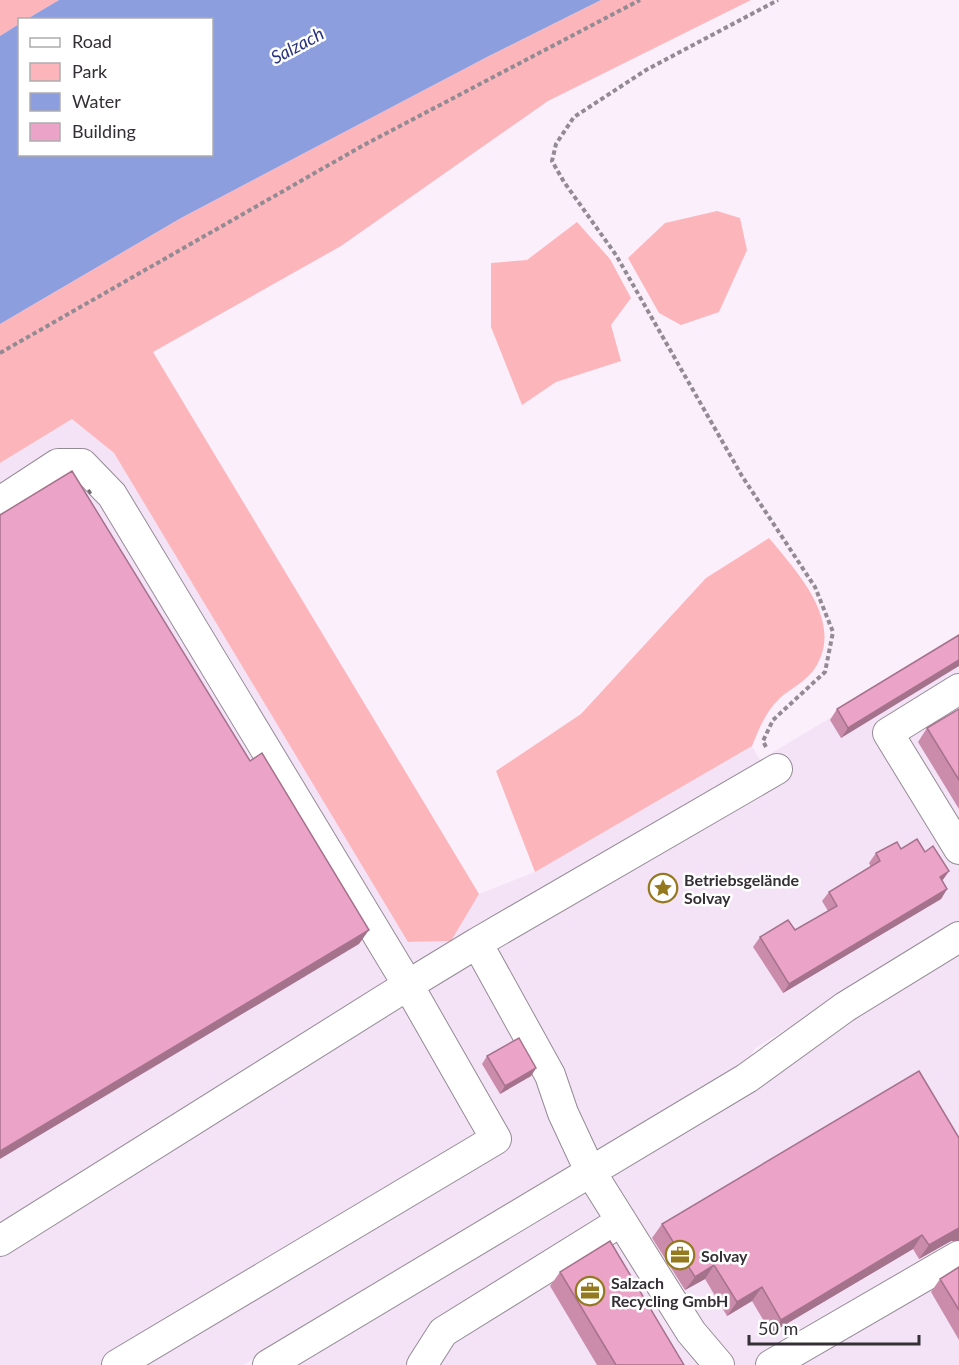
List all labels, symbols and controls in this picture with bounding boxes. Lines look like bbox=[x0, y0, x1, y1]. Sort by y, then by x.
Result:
legend bbox=[18, 18, 213, 156]
water label: Salzach bbox=[267, 22, 327, 68]
text: Road bbox=[72, 30, 112, 52]
text: Park bbox=[72, 60, 108, 82]
text: Water bbox=[72, 90, 121, 112]
text: Building bbox=[72, 120, 136, 142]
place label: Betriebsgelände Solvay bbox=[684, 870, 800, 907]
place icon: Betriebsgelände Solvay bbox=[647, 872, 679, 904]
office icon: Solvay bbox=[664, 1239, 696, 1271]
place label: Solvay bbox=[701, 1246, 748, 1265]
place label: Salzach Recycling GmbH bbox=[611, 1273, 728, 1310]
office icon: Salzach Recycling GmbH bbox=[574, 1275, 606, 1307]
scale bar bbox=[749, 1308, 918, 1346]
text: 50 m bbox=[758, 1317, 798, 1339]

